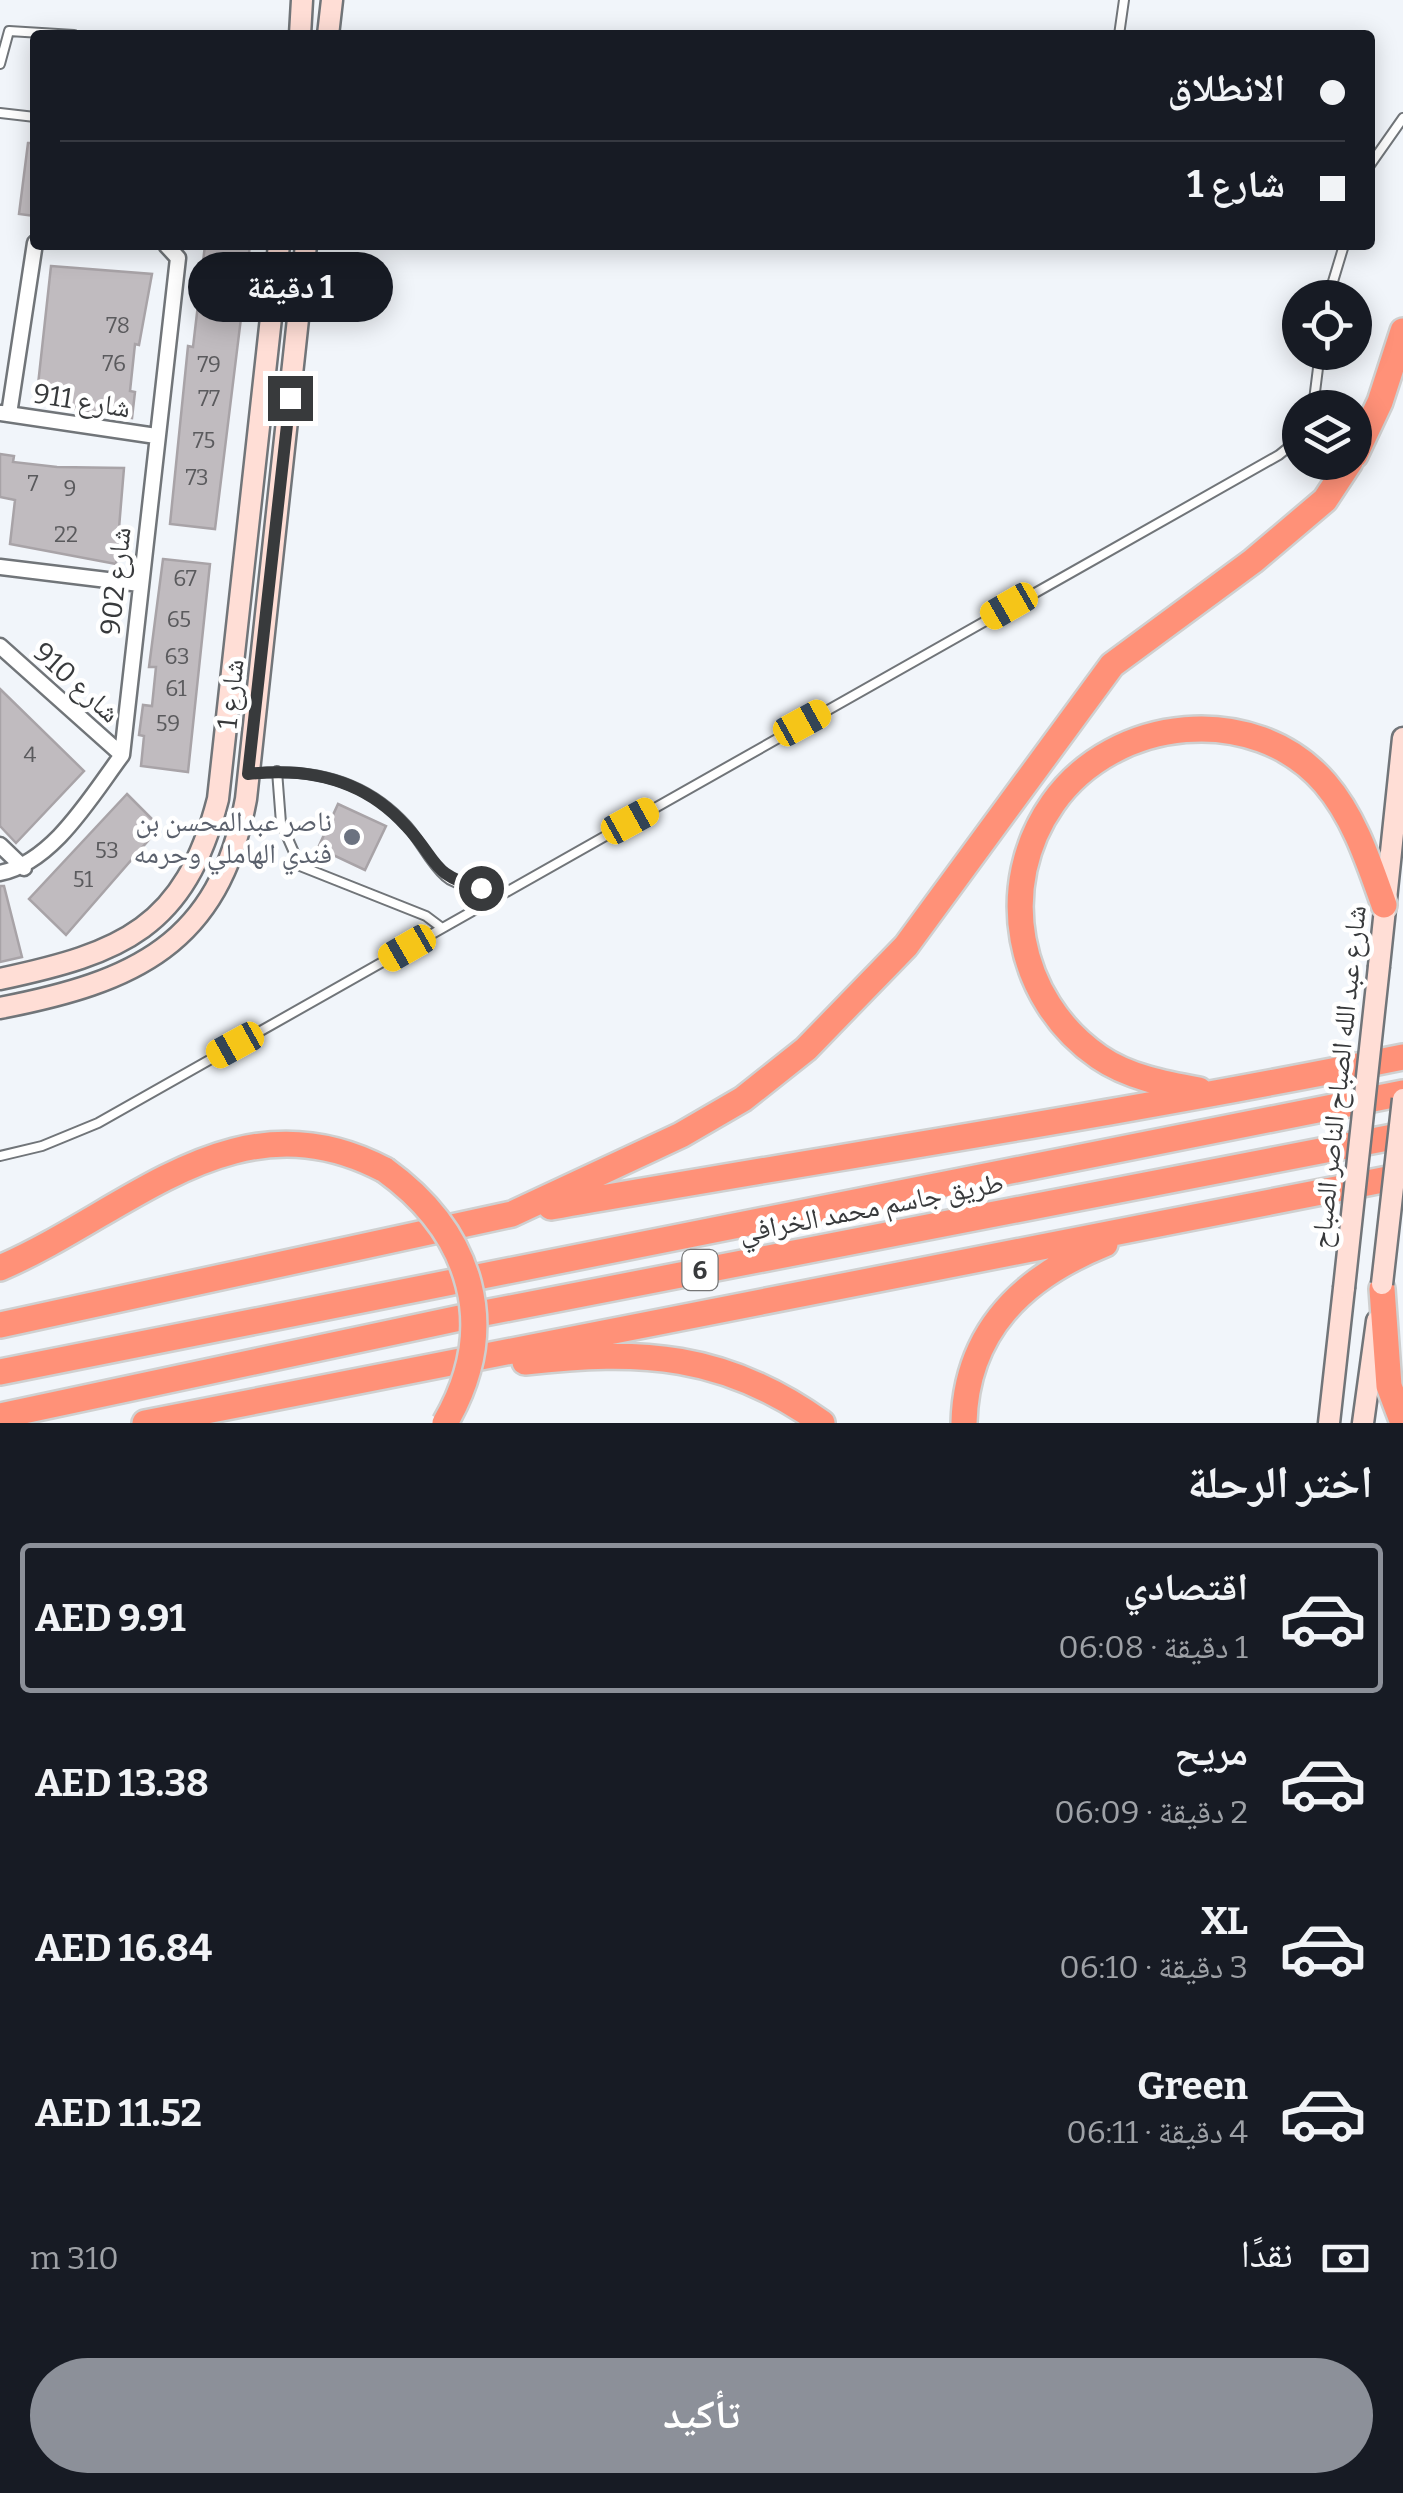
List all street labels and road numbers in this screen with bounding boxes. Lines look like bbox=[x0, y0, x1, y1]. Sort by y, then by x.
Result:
street label: شارع 911 bbox=[31, 377, 133, 425]
street label: شارع 902 bbox=[93, 525, 139, 637]
street label: شارع 910 bbox=[26, 635, 127, 730]
street label: شارع 1 bbox=[210, 657, 252, 731]
street label: شارع عبد الله الصباح الناصر الصباح bbox=[1304, 904, 1374, 1250]
street label: طريق جاسم محمد الخرافي bbox=[736, 1166, 1007, 1255]
road number: 6 bbox=[682, 1250, 718, 1290]

